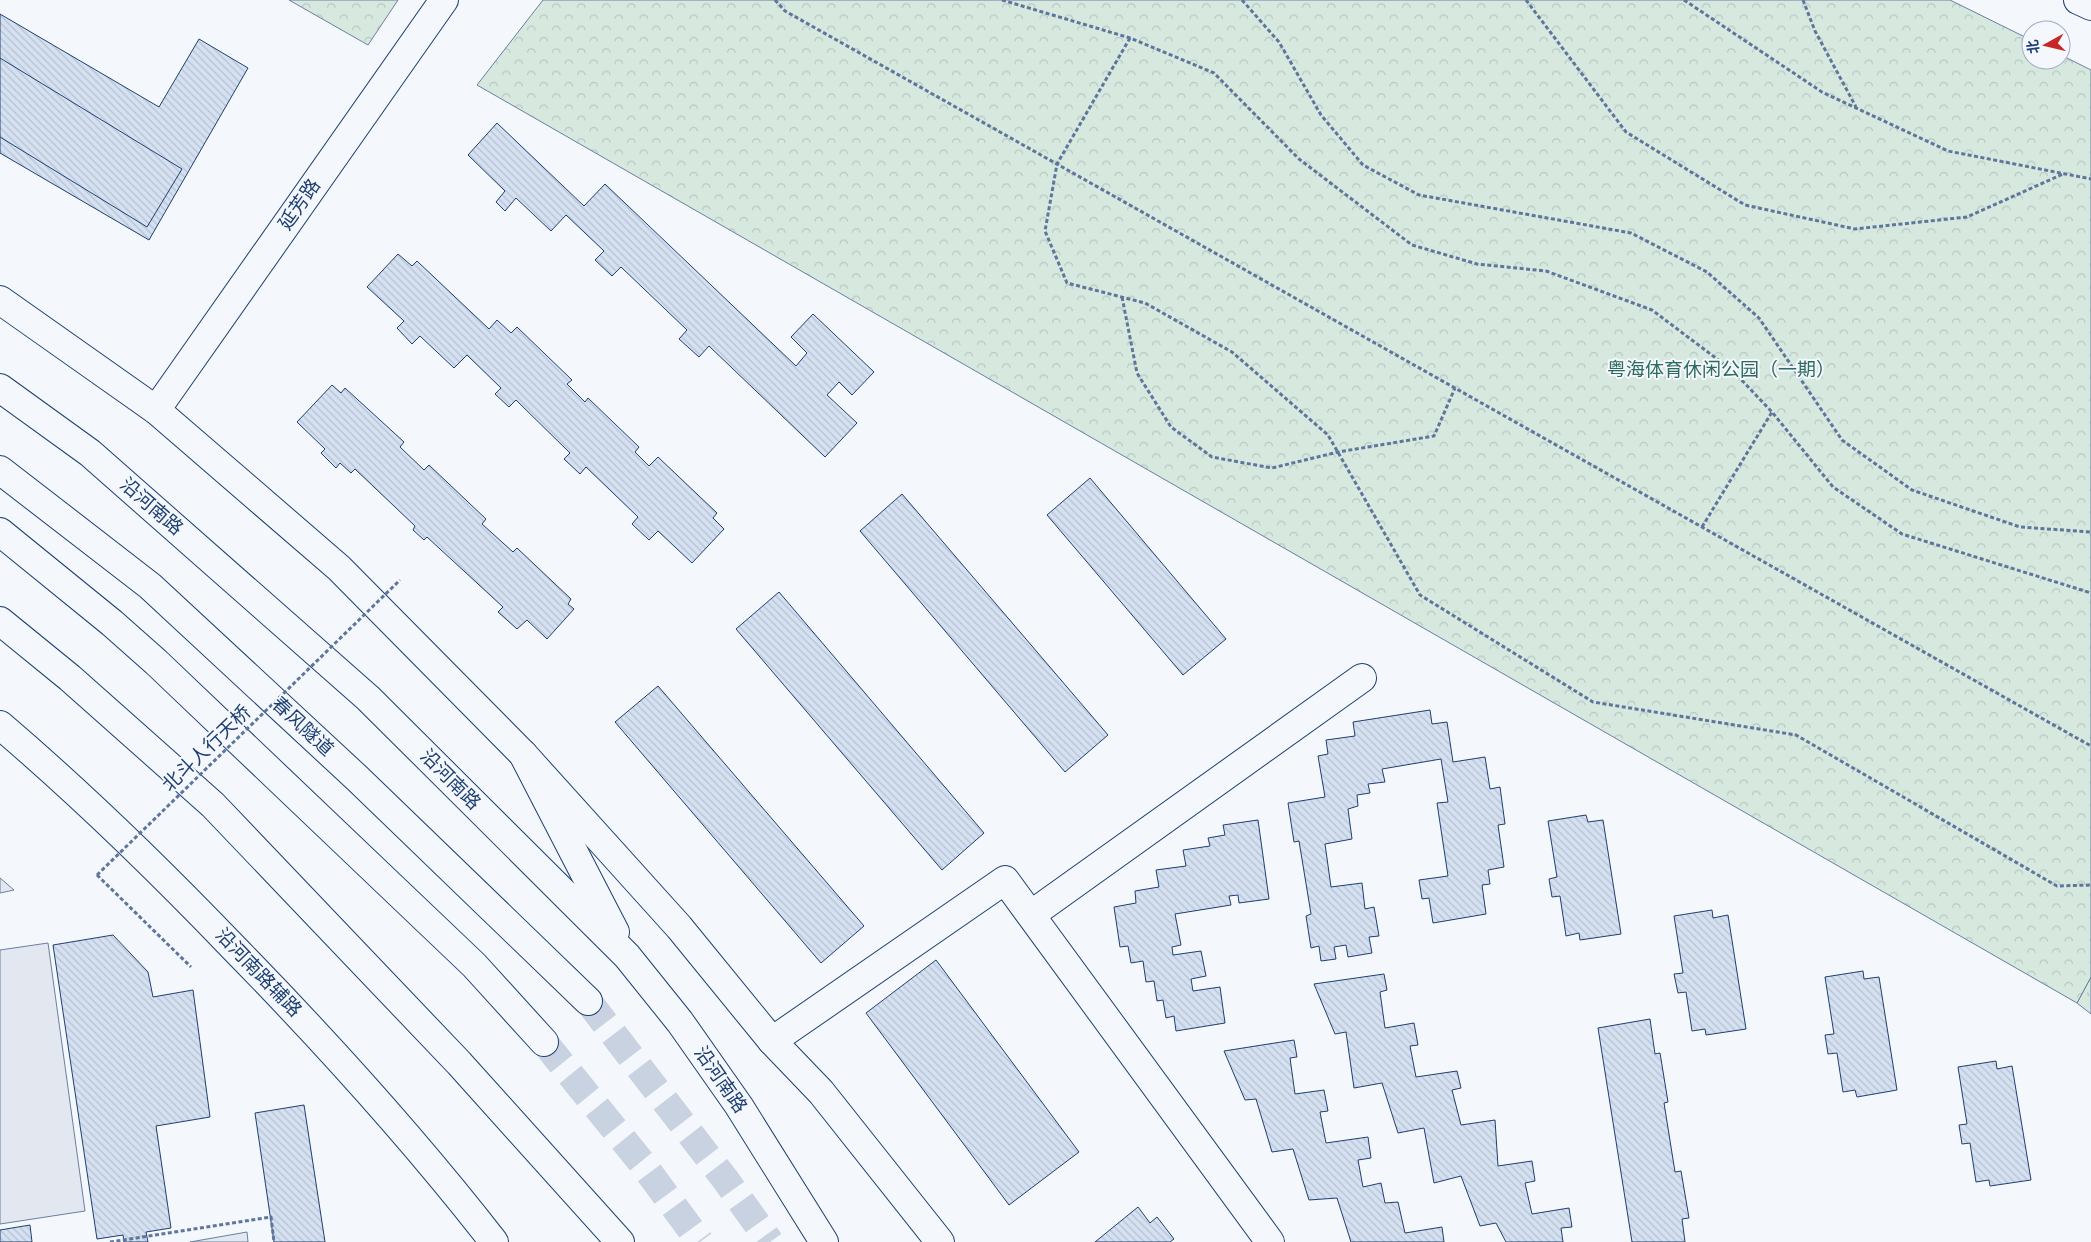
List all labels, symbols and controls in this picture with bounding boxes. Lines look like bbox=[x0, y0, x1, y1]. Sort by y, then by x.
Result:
north arrow bbox=[2021, 20, 2071, 70]
text: 北 bbox=[2024, 39, 2043, 55]
street label: 延芳路 bbox=[274, 175, 326, 235]
park label: 粤海体育休闲公园（一期） bbox=[1607, 359, 1835, 382]
street label: 沿河南路 bbox=[115, 473, 187, 541]
street label: 春风隧道 bbox=[266, 693, 338, 761]
street label: 北斗人行天桥 bbox=[158, 701, 256, 797]
street label: 沿河南路 bbox=[415, 745, 485, 815]
street label: 沿河南路辅路 bbox=[210, 924, 306, 1022]
street label: 沿河南路 bbox=[689, 1042, 751, 1118]

